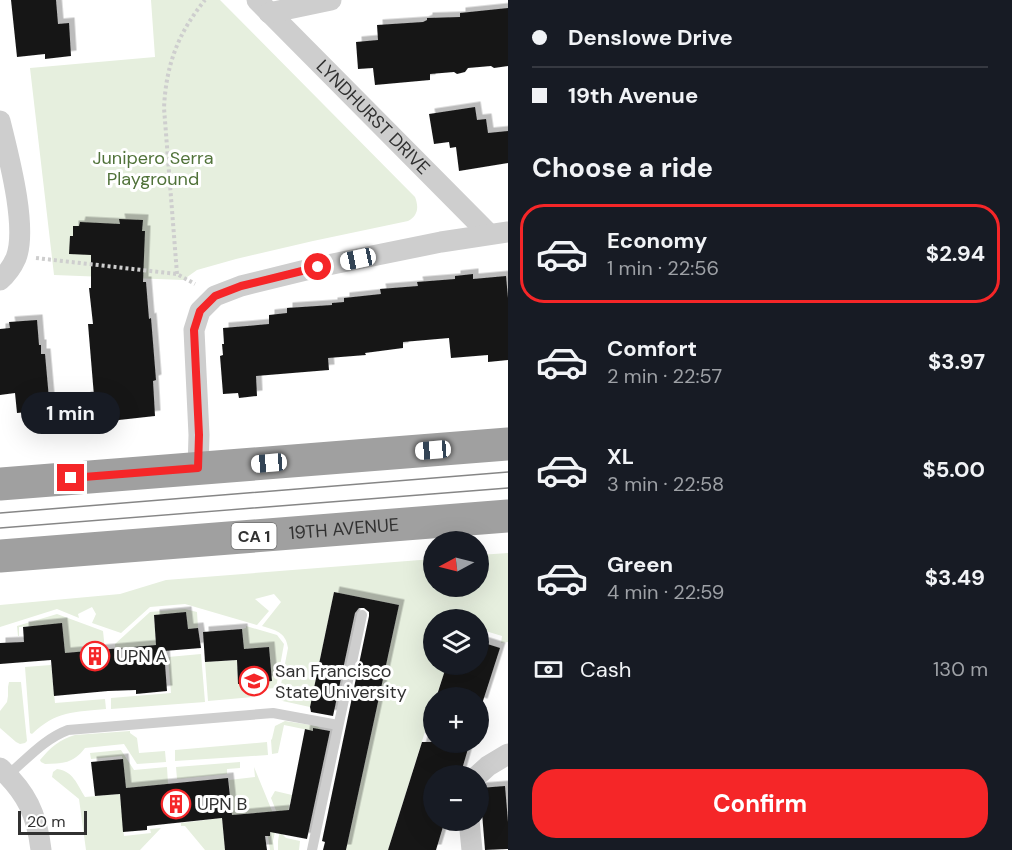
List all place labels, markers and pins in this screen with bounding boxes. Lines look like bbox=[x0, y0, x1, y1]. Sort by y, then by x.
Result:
building icon: UPN A bbox=[79, 640, 111, 672]
place label: UPN A bbox=[116, 644, 167, 668]
place label: San Francisco State University bbox=[275, 659, 407, 704]
school or university icon: San Francisco State University bbox=[238, 665, 270, 697]
building icon: UPN B bbox=[160, 788, 192, 820]
place label: UPN B bbox=[197, 792, 247, 816]

